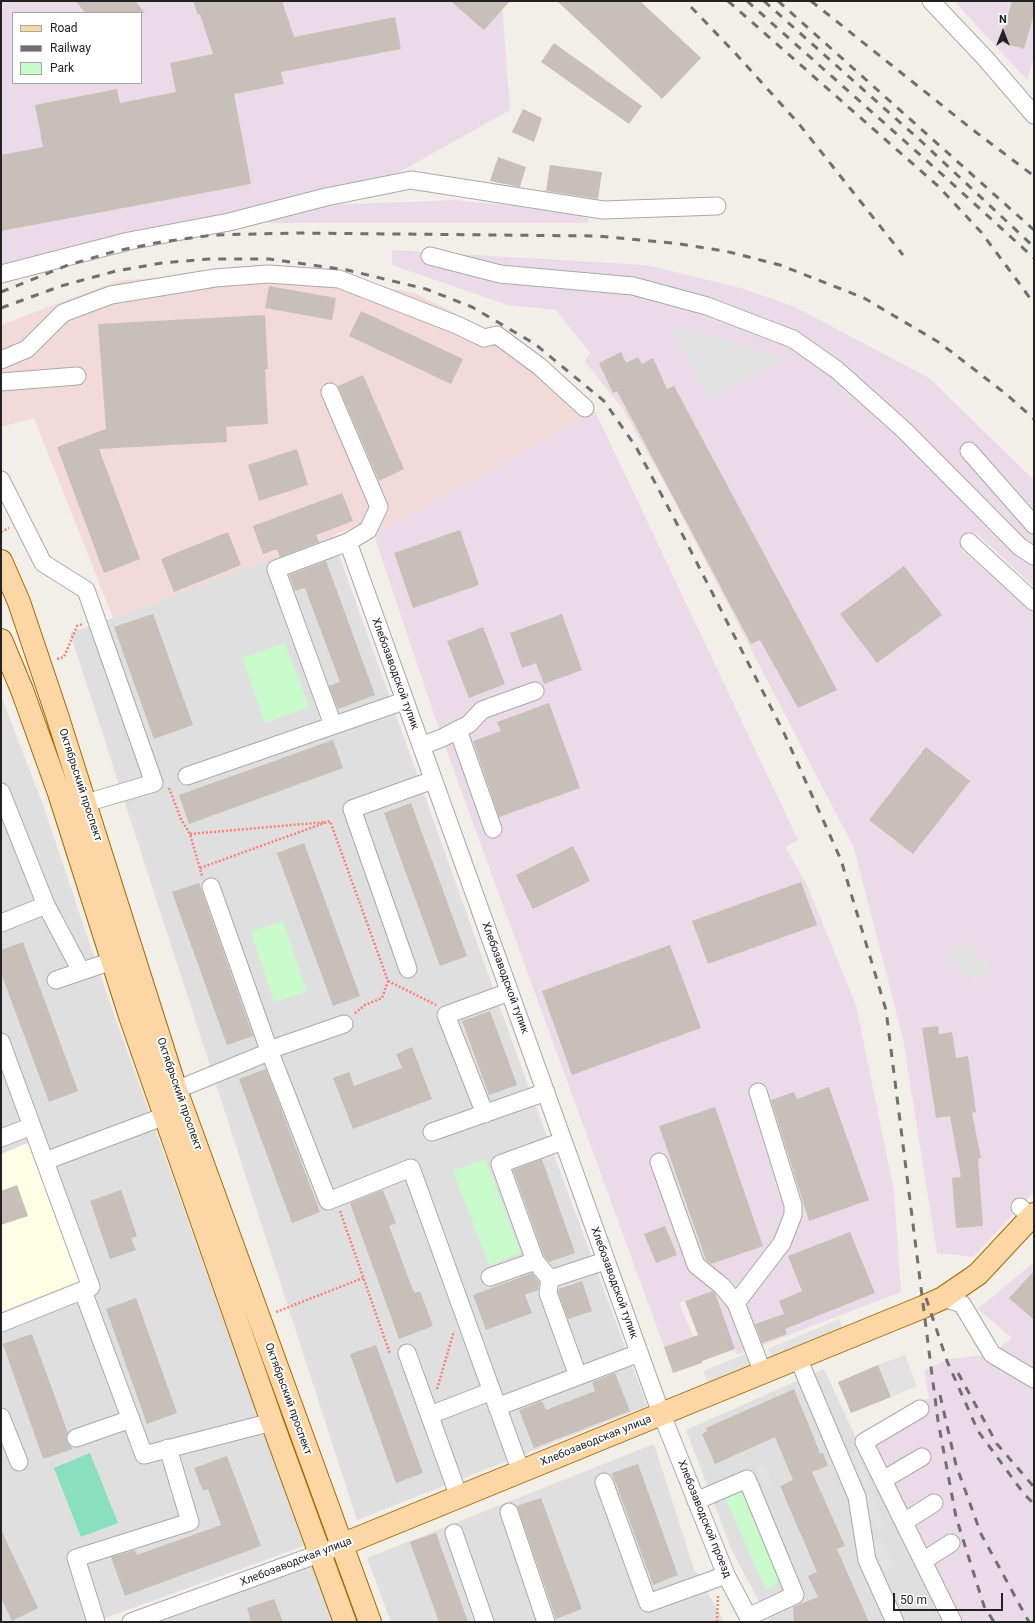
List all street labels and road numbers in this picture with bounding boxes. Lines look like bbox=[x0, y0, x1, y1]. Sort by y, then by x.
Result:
street label: Хлебозаводской тупик bbox=[369, 616, 421, 732]
street label: Октябрьский проспект bbox=[55, 727, 105, 843]
street label: Хлебозаводской тупик bbox=[479, 920, 531, 1036]
street label: Октябрьский проспект bbox=[154, 1036, 204, 1152]
street label: Хлебозаводской тупик bbox=[588, 1225, 640, 1341]
street label: Октябрьский проспект bbox=[262, 1341, 314, 1457]
street label: Хлебозаводская улица bbox=[539, 1413, 653, 1469]
street label: Хлебозаводской проезд bbox=[674, 1458, 734, 1580]
street label: Хлебозаводская улица bbox=[238, 1535, 354, 1589]

